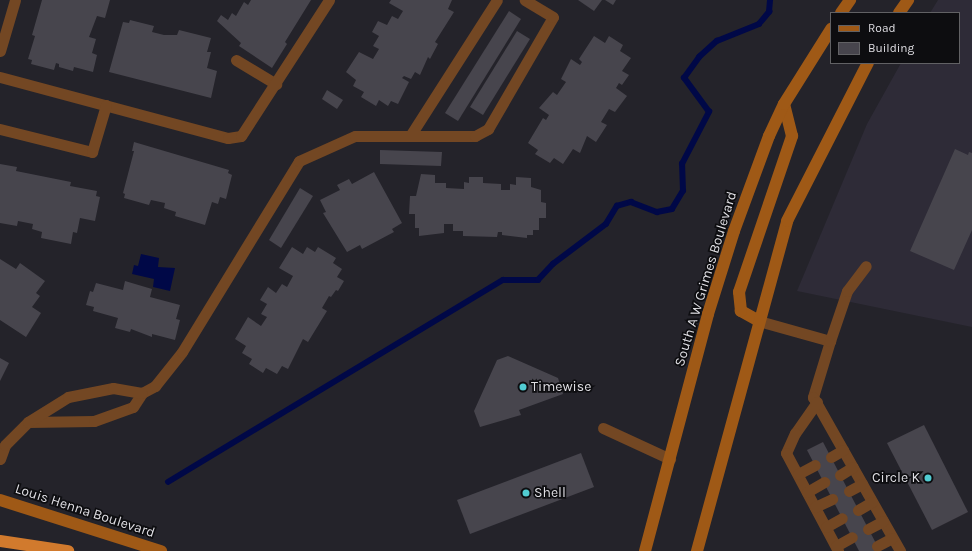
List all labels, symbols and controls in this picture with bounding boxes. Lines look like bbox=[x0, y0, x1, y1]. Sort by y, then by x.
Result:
legend bbox=[830, 12, 960, 64]
text: Road bbox=[868, 21, 896, 35]
text: Building bbox=[868, 41, 914, 55]
street label: South A W Grimes Boulevard bbox=[671, 189, 741, 369]
place label: Timewise bbox=[531, 379, 591, 395]
marker: Timewise bbox=[518, 382, 528, 392]
place label: Circle K bbox=[872, 470, 920, 486]
marker: Circle K bbox=[923, 473, 933, 483]
street label: Louis Henna Boulevard bbox=[13, 480, 157, 542]
place label: Shell bbox=[534, 485, 566, 501]
marker: Shell bbox=[521, 488, 531, 498]

